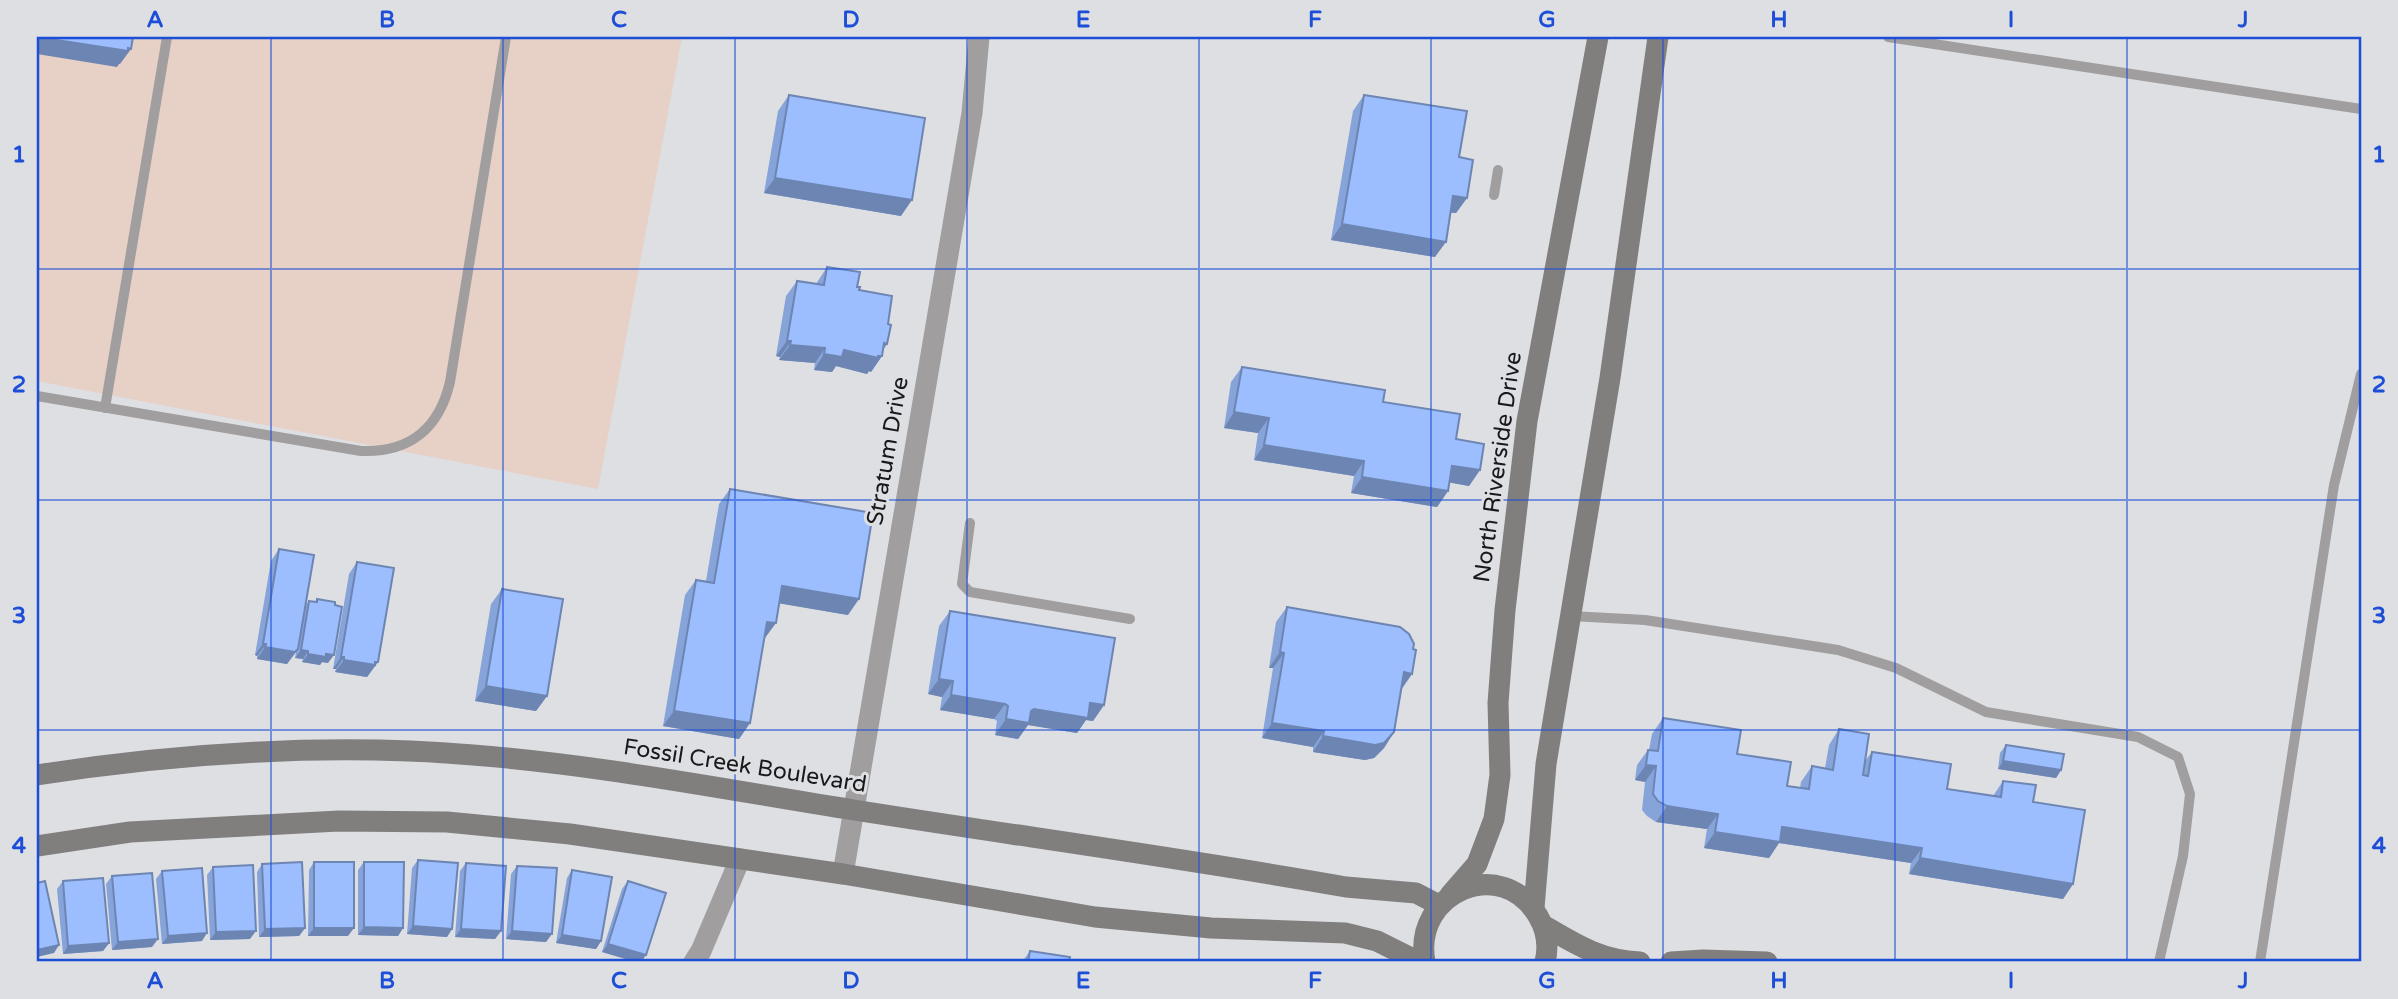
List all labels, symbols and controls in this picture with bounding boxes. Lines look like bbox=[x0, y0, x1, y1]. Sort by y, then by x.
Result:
text: A bbox=[146, 6, 164, 34]
text: B bbox=[379, 6, 395, 34]
text: C bbox=[611, 6, 627, 34]
text: D bbox=[842, 6, 860, 34]
text: E bbox=[1076, 6, 1090, 34]
text: F bbox=[1308, 6, 1322, 34]
text: G bbox=[1538, 6, 1556, 34]
text: H bbox=[1770, 6, 1788, 34]
text: I bbox=[2008, 6, 2014, 34]
text: J bbox=[2237, 6, 2248, 34]
text: 1 bbox=[12, 141, 26, 169]
text: 1 bbox=[2372, 141, 2386, 169]
street label: North Riverside Drive bbox=[1468, 350, 1528, 584]
text: 2 bbox=[12, 371, 26, 399]
text: 2 bbox=[2372, 371, 2386, 399]
street label: Stratum Drive bbox=[861, 374, 915, 528]
text: 3 bbox=[12, 602, 26, 630]
text: 3 bbox=[2372, 602, 2386, 630]
street label: Fossil Creek Boulevard bbox=[621, 733, 869, 799]
text: 4 bbox=[12, 832, 27, 860]
text: 4 bbox=[2372, 832, 2387, 860]
text: A bbox=[146, 967, 164, 995]
text: B bbox=[379, 967, 395, 995]
text: C bbox=[611, 967, 627, 995]
text: D bbox=[842, 967, 860, 995]
text: E bbox=[1076, 967, 1090, 995]
text: F bbox=[1308, 967, 1322, 995]
text: G bbox=[1538, 967, 1556, 995]
text: H bbox=[1770, 967, 1788, 995]
text: I bbox=[2008, 967, 2014, 995]
text: J bbox=[2237, 967, 2248, 995]

